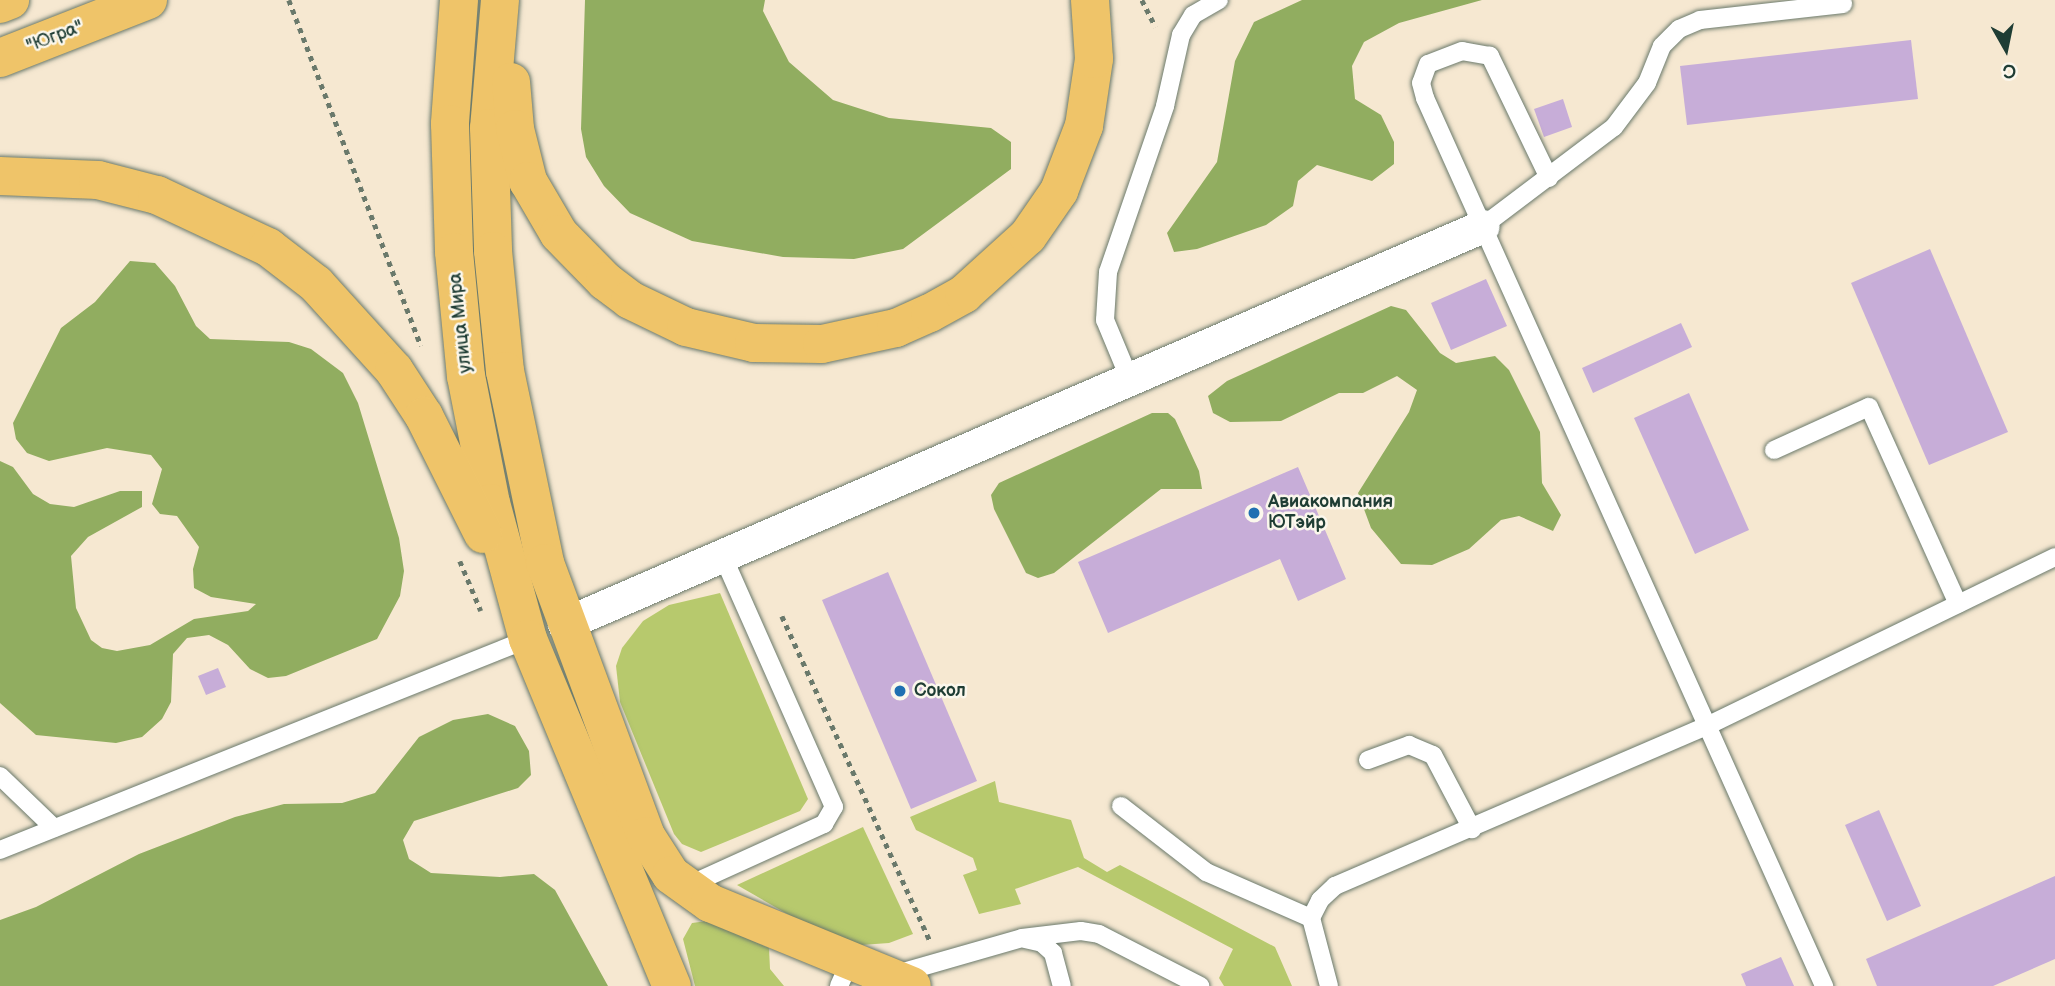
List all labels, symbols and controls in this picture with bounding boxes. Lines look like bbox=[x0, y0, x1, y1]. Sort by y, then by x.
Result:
north arrow bbox=[1971, 14, 2041, 84]
street label: "Югра" bbox=[24, 16, 86, 58]
text: С bbox=[2001, 58, 2018, 83]
street label: улица Мира bbox=[445, 272, 477, 374]
place label: Авиакомпания ЮТэйр bbox=[1268, 492, 1393, 534]
marker: Авиакомпания ЮТэйр bbox=[1246, 505, 1262, 521]
place label: Сокол bbox=[914, 680, 966, 702]
marker: Сокол bbox=[892, 683, 908, 699]

